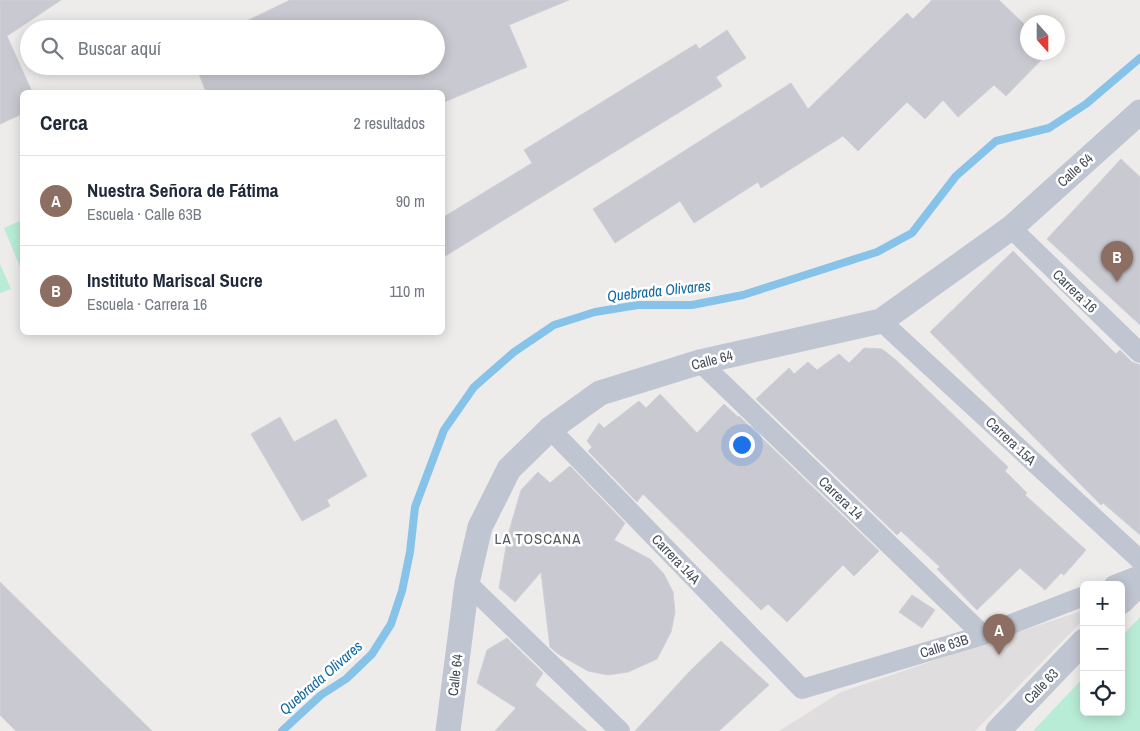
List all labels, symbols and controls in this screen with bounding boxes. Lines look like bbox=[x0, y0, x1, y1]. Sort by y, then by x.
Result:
north arrow bbox=[1020, 15, 1065, 60]
search box bbox=[20, 20, 445, 75]
icon: search bbox=[38, 34, 66, 62]
text: Buscar aquí bbox=[78, 35, 161, 61]
text: Cerca bbox=[40, 108, 88, 137]
text: 2 resultados bbox=[354, 112, 425, 134]
street label: Calle 64 bbox=[1053, 149, 1097, 191]
text: Nuestra Señora de Fátima bbox=[87, 177, 278, 203]
text: A bbox=[51, 190, 61, 212]
text: 90 m bbox=[396, 190, 425, 212]
text: Escuela · Calle 63B bbox=[87, 203, 202, 225]
pin: B bbox=[1101, 241, 1133, 282]
street label: Carrera 16 bbox=[1049, 265, 1101, 317]
text: Instituto Mariscal Sucre bbox=[87, 267, 263, 293]
water label: Quebrada Olivares bbox=[606, 275, 712, 306]
text: B bbox=[51, 280, 61, 302]
text: 110 m bbox=[389, 280, 425, 302]
text: Escuela · Carrera 16 bbox=[87, 293, 207, 315]
street label: Calle 64 bbox=[689, 346, 735, 374]
street label: Carrera 15A bbox=[982, 413, 1040, 469]
your location bbox=[729, 432, 755, 458]
street label: Carrera 14 bbox=[815, 472, 867, 524]
district label: LA TOSCANA bbox=[495, 528, 581, 549]
street label: Carrera 14A bbox=[648, 530, 704, 588]
map controls bbox=[1080, 581, 1125, 716]
button: + bbox=[1080, 581, 1125, 626]
pin: A bbox=[983, 614, 1015, 655]
button: − bbox=[1080, 626, 1125, 671]
street label: Calle 63B bbox=[918, 630, 971, 662]
water label: Quebrada Olivares bbox=[275, 636, 367, 720]
street label: Calle 64 bbox=[444, 652, 467, 697]
street label: Calle 63 bbox=[1020, 665, 1062, 707]
button: locate bbox=[1080, 671, 1125, 716]

